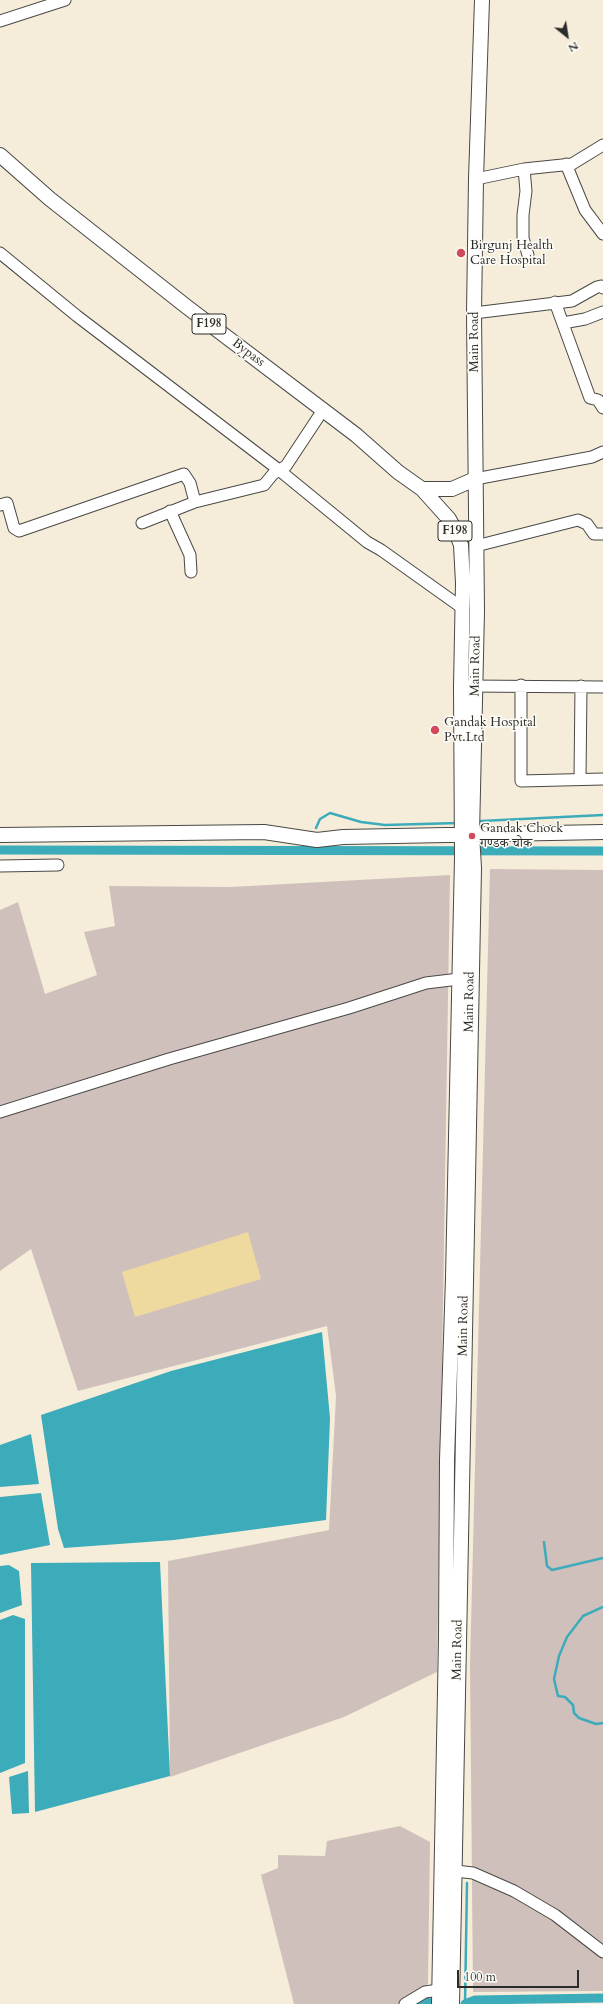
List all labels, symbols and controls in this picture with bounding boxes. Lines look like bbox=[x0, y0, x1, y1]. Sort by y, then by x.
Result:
north arrow bbox=[547, 16, 587, 56]
text: N bbox=[565, 38, 581, 56]
place label: Birgunj Health Care Hospital bbox=[470, 238, 553, 269]
marker: Birgunj Health Care Hospital bbox=[455, 247, 467, 259]
street label: Main Road bbox=[467, 312, 483, 372]
road number: F198 bbox=[192, 314, 226, 334]
street label: Bypass bbox=[229, 336, 267, 370]
road number: F198 bbox=[438, 521, 472, 541]
street label: Main Road bbox=[468, 635, 484, 697]
place label: Gandak Hospital Pvt.Ltd bbox=[444, 715, 536, 746]
marker: Gandak Hospital Pvt.Ltd bbox=[429, 724, 441, 736]
place label: Gandak Chock गण्डक चोक bbox=[480, 821, 563, 852]
marker: Gandak Chock गण्डक चोक bbox=[467, 831, 477, 841]
street label: Main Road bbox=[462, 971, 478, 1033]
street label: Main Road bbox=[456, 1295, 472, 1357]
street label: Main Road bbox=[450, 1619, 466, 1681]
scale bar bbox=[459, 1962, 581, 1988]
text: 100 m bbox=[464, 1969, 496, 1985]

